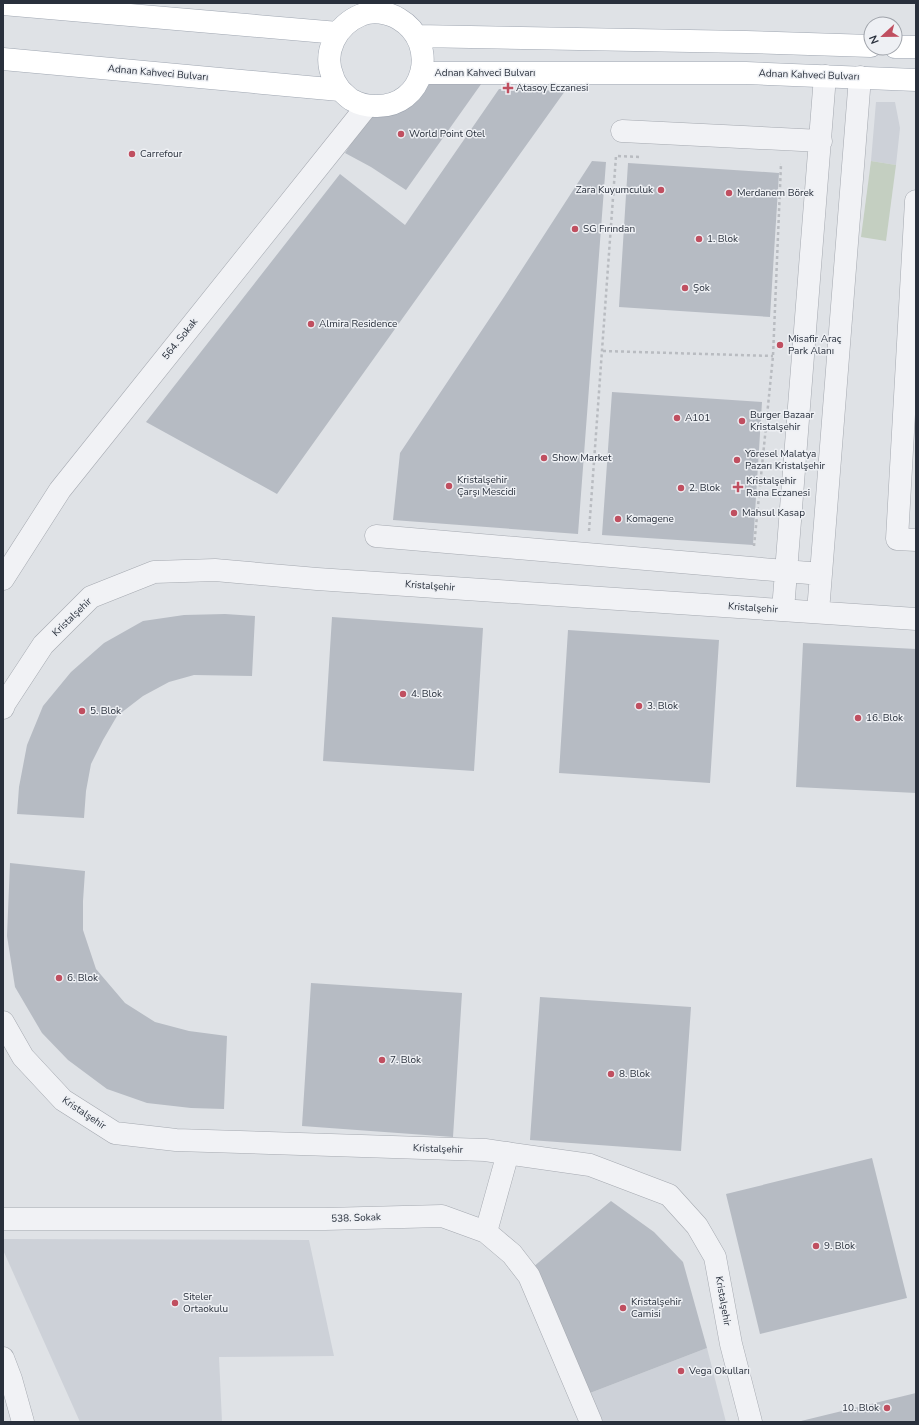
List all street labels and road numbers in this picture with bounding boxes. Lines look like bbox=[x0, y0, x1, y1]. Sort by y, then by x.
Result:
street label: Adnan Kahveci Bulvarı bbox=[107, 62, 209, 84]
street label: Adnan Kahveci Bulvarı bbox=[435, 66, 535, 80]
street label: Adnan Kahveci Bulvarı bbox=[758, 66, 860, 84]
street label: 564. Sokak bbox=[159, 314, 202, 363]
street label: Kristalşehir bbox=[404, 577, 456, 595]
street label: Kristalşehir bbox=[49, 594, 95, 640]
street label: Kristalşehir bbox=[727, 599, 779, 617]
street label: Kristalşehir bbox=[59, 1093, 109, 1133]
street label: Kristalşehir bbox=[413, 1141, 464, 1157]
street label: 538. Sokak bbox=[331, 1210, 382, 1226]
street label: Kristalşehir bbox=[712, 1275, 734, 1327]

